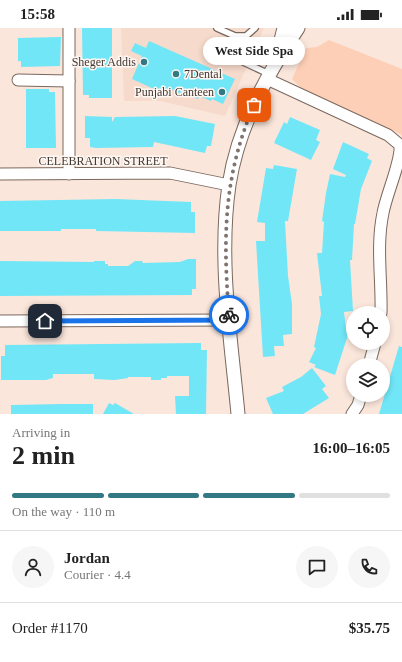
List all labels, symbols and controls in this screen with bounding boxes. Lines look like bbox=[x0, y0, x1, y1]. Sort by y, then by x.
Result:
text: 15:58 bbox=[20, 6, 55, 22]
callout: West Side Spa bbox=[203, 37, 305, 65]
text: West Side Spa bbox=[215, 43, 293, 58]
place label: Sheger Addis bbox=[72, 55, 136, 69]
marker: Sheger Addis bbox=[139, 57, 149, 67]
place label: 7Dental bbox=[184, 67, 223, 81]
marker: 7Dental bbox=[171, 69, 181, 79]
place label: Punjabi Canteen bbox=[135, 85, 214, 99]
marker: Punjabi Canteen bbox=[217, 87, 227, 97]
pin bbox=[237, 88, 271, 122]
icon: bag bbox=[243, 94, 265, 116]
street label: CELEBRATION STREET bbox=[39, 154, 168, 168]
courier bbox=[209, 295, 249, 335]
pin bbox=[28, 304, 62, 338]
icon: bike bbox=[218, 304, 240, 326]
map controls bbox=[346, 306, 390, 402]
button: locate bbox=[346, 306, 390, 350]
icon: home bbox=[34, 310, 56, 332]
button: layers bbox=[346, 358, 390, 402]
text: Arriving in bbox=[12, 425, 70, 440]
text: 16:00–16:05 bbox=[313, 440, 390, 456]
text: 2 min bbox=[12, 441, 75, 470]
text: On the way · 110 m bbox=[12, 504, 115, 519]
button: person bbox=[12, 546, 54, 588]
button: chat bbox=[296, 546, 338, 588]
button: phone bbox=[348, 546, 390, 588]
text: Jordan bbox=[64, 550, 110, 566]
text: Courier · 4.4 bbox=[64, 567, 131, 582]
text: Order #1170 bbox=[12, 620, 88, 636]
text: $35.75 bbox=[349, 620, 390, 636]

